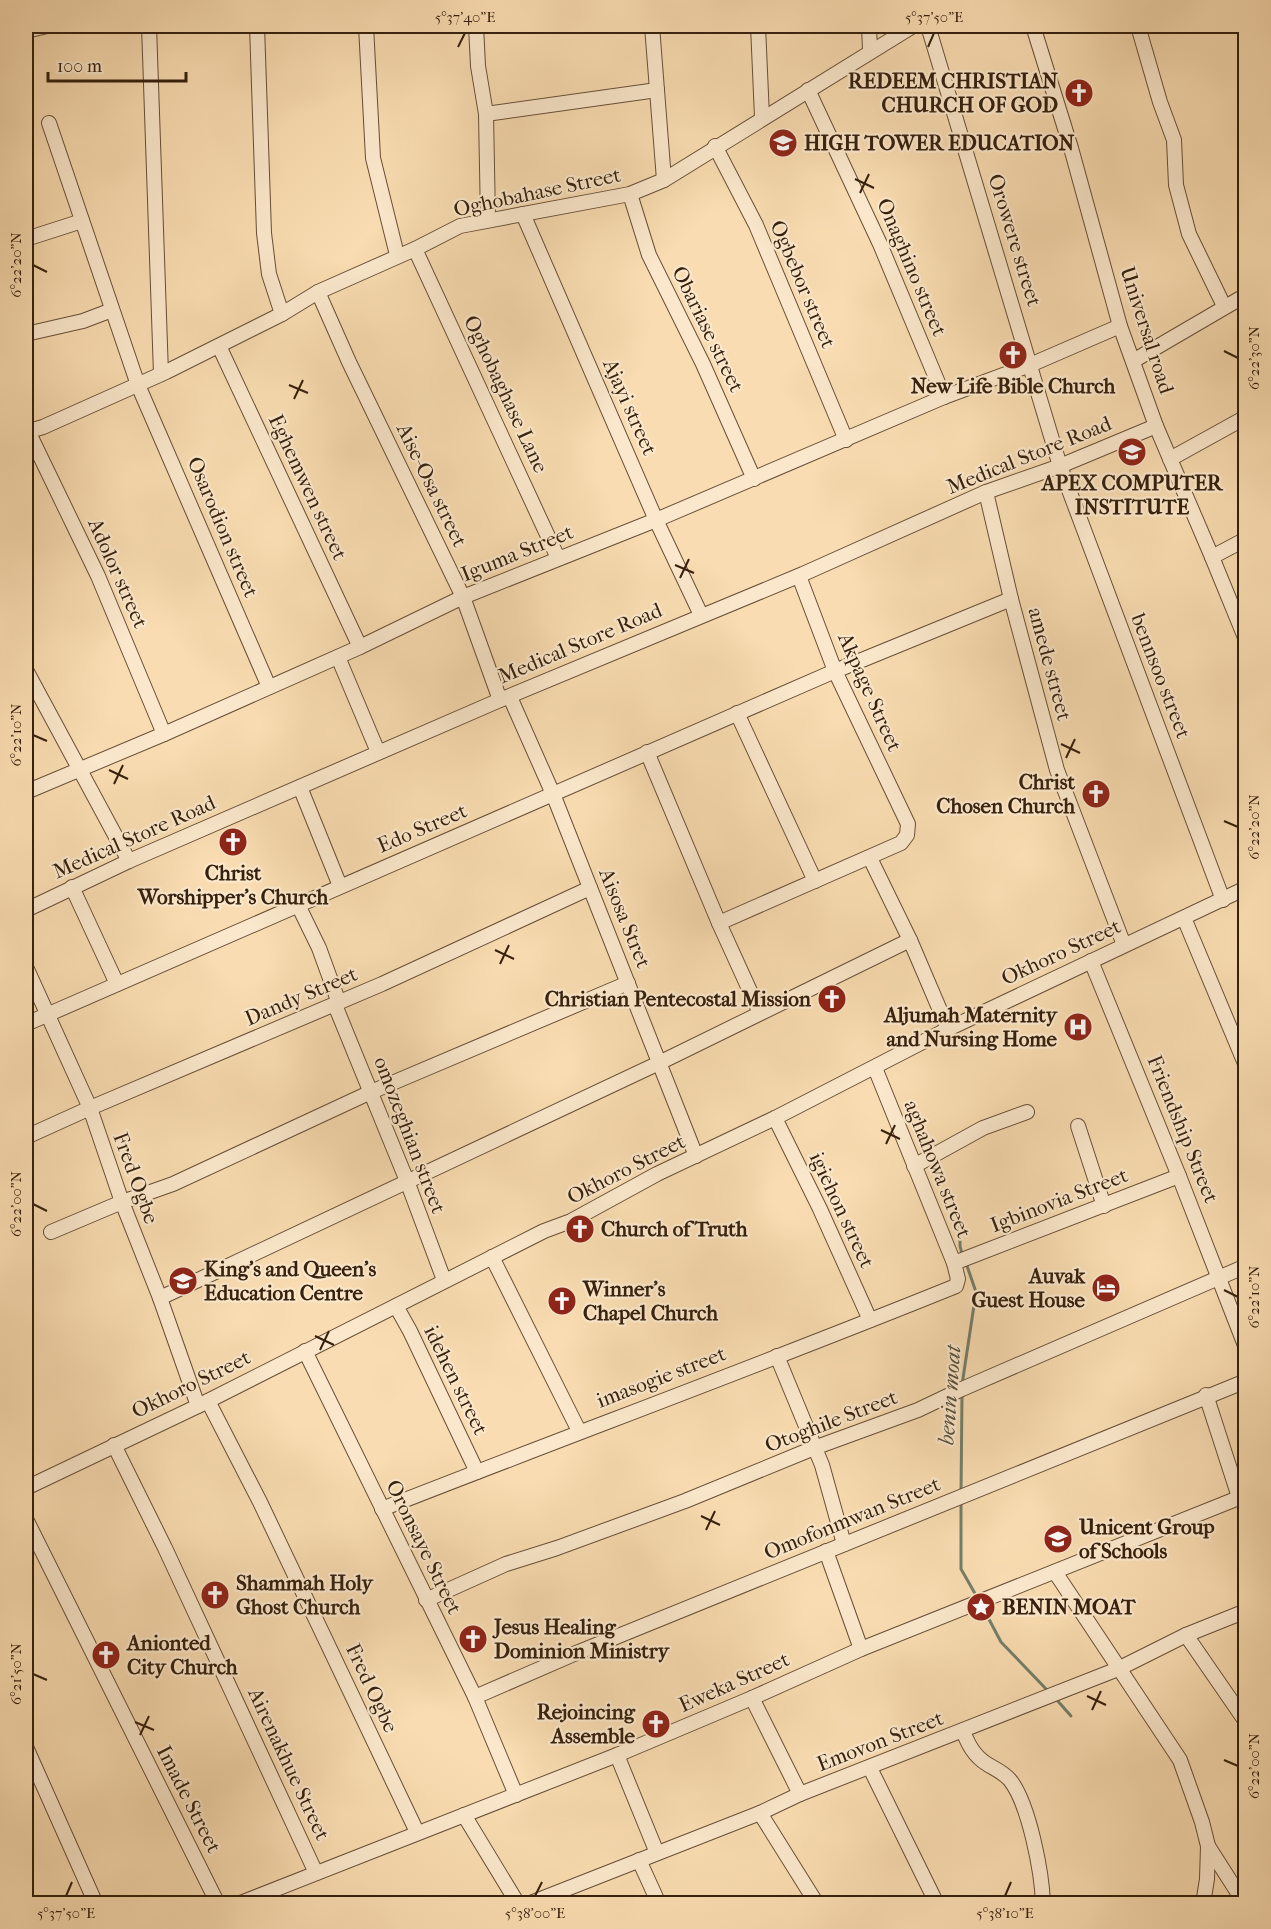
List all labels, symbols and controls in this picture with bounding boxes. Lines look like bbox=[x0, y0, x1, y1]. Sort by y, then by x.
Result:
text: 5°37'40"E bbox=[435, 8, 495, 26]
text: 5°37'50"E bbox=[905, 8, 963, 26]
scale bar bbox=[48, 45, 186, 83]
text: 100 m bbox=[57, 56, 102, 77]
place label: REDEEM CHRISTIAN CHURCH OF GOD bbox=[848, 69, 1058, 117]
church icon: REDEEM CHRISTIAN CHURCH OF GOD bbox=[1063, 77, 1095, 109]
school or university icon: HIGH TOWER EDUCATION bbox=[767, 127, 799, 159]
place label: HIGH TOWER EDUCATION bbox=[804, 131, 1074, 155]
street label: Oghobahase Street bbox=[451, 162, 623, 221]
street label: Orowere street bbox=[983, 171, 1047, 310]
street label: Onaghino street bbox=[872, 195, 952, 340]
street label: Ogbebor street bbox=[765, 216, 841, 352]
text: 6°22'20"N bbox=[7, 232, 25, 298]
street label: Obariase street bbox=[667, 262, 749, 396]
street label: Universal road bbox=[1115, 263, 1179, 397]
street label: Oghobaghase Lane bbox=[459, 311, 553, 477]
text: 6°22'30"N bbox=[1245, 325, 1263, 390]
church icon: New Life Bible Church bbox=[997, 339, 1029, 371]
street label: Ajayi street bbox=[598, 354, 662, 459]
place label: New Life Bible Church bbox=[911, 374, 1116, 398]
street label: Eghemwen street bbox=[264, 410, 352, 564]
street label: Medical Store Road bbox=[943, 411, 1115, 499]
street label: Aise-Osa street bbox=[391, 418, 472, 551]
school or university icon: APEX COMPUTER INSTITUTE bbox=[1116, 436, 1148, 468]
street label: Osarodion street bbox=[183, 453, 264, 601]
place label: APEX COMPUTER INSTITUTE bbox=[1040, 471, 1224, 519]
street label: Adolor street bbox=[83, 514, 153, 632]
street label: Iguma Street bbox=[458, 519, 577, 586]
street label: Medical Store Road bbox=[495, 597, 666, 688]
street label: amede street bbox=[1023, 605, 1077, 724]
street label: bennsoo street bbox=[1126, 609, 1196, 742]
street label: Akpage Street bbox=[833, 628, 907, 755]
text: 6°22'10"N bbox=[7, 703, 25, 767]
place label: Christ Chosen Church bbox=[936, 770, 1075, 818]
church icon: Christ Chosen Church bbox=[1080, 778, 1112, 810]
street label: Medical Store Road bbox=[49, 790, 220, 884]
text: 6°22'20"N bbox=[1245, 794, 1263, 860]
street label: Edo Street bbox=[374, 798, 471, 858]
church icon: Christ Worshipper's Church bbox=[217, 826, 249, 858]
place label: Christ Worshipper's Church bbox=[137, 861, 328, 909]
street label: Aisosa Stret bbox=[594, 864, 656, 972]
street label: Okhoro Street bbox=[998, 914, 1125, 990]
street label: Dandy Street bbox=[241, 961, 361, 1031]
church icon: Christian Pentecostal Mission bbox=[816, 983, 848, 1015]
place label: Christian Pentecostal Mission bbox=[545, 987, 812, 1011]
place label: Aljumah Maternity and Nursing Home bbox=[882, 1003, 1059, 1051]
hospital icon: Aljumah Maternity and Nursing Home bbox=[1062, 1011, 1094, 1043]
street label: Friendship Street bbox=[1142, 1052, 1224, 1207]
street label: omozeghian street bbox=[369, 1053, 451, 1217]
street label: aghahowa street bbox=[899, 1097, 977, 1242]
street label: Fred Ogbe bbox=[108, 1129, 164, 1227]
street label: Okhoro Street bbox=[563, 1129, 689, 1209]
street label: igiehon street bbox=[805, 1148, 880, 1272]
street label: Igbinovia Street bbox=[987, 1163, 1131, 1237]
text: 6°22'00"N bbox=[7, 1170, 25, 1237]
church icon: Church of Truth bbox=[564, 1213, 596, 1245]
place label: Church of Truth bbox=[601, 1217, 748, 1241]
place label: King's and Queen's Education Centre bbox=[204, 1257, 376, 1305]
place label: Auvak Guest House bbox=[971, 1264, 1086, 1312]
school or university icon: King's and Queen's Education Centre bbox=[167, 1265, 199, 1297]
text: 6°22'10"N bbox=[1245, 1265, 1263, 1329]
hotel icon: Auvak Guest House bbox=[1090, 1272, 1122, 1304]
place label: Winner's Chapel Church bbox=[582, 1277, 718, 1325]
church icon: Winner's Chapel Church bbox=[546, 1285, 578, 1317]
street label: idehen street bbox=[419, 1321, 493, 1439]
street label: imasogie street bbox=[593, 1341, 729, 1413]
water label: benin moat bbox=[934, 1343, 967, 1446]
street label: Okhoro Street bbox=[128, 1345, 255, 1423]
street label: Otoghile Street bbox=[761, 1385, 901, 1457]
street label: Omofonmwan Street bbox=[760, 1471, 944, 1564]
street label: Oronsaye Street bbox=[381, 1476, 467, 1618]
place label: Unicent Group of Schools bbox=[1078, 1515, 1215, 1563]
school or university icon: Unicent Group of Schools bbox=[1042, 1523, 1074, 1555]
place label: Shammah Holy Ghost Church bbox=[236, 1571, 374, 1619]
church icon: Shammah Holy Ghost Church bbox=[199, 1579, 231, 1611]
place icon: BENIN MOAT bbox=[965, 1591, 997, 1623]
place label: BENIN MOAT bbox=[1002, 1595, 1136, 1619]
place label: Jesus Healing Dominion Ministry bbox=[492, 1615, 671, 1663]
church icon: Jesus Healing Dominion Ministry bbox=[457, 1623, 489, 1655]
place label: Anionted City Church bbox=[125, 1631, 238, 1679]
church icon: Anionted City Church bbox=[90, 1639, 122, 1671]
street label: Fred Ogbe bbox=[341, 1640, 403, 1736]
text: 6°21'50"N bbox=[7, 1642, 25, 1705]
street label: Eweka Street bbox=[675, 1647, 793, 1717]
street label: Airenakhue Street bbox=[243, 1683, 335, 1844]
place label: Rejoincing Assemble bbox=[537, 1700, 636, 1748]
street label: Emovon Street bbox=[814, 1706, 947, 1776]
church icon: Rejoincing Assemble bbox=[640, 1708, 672, 1740]
text: 6°22'00"N bbox=[1245, 1732, 1263, 1799]
street label: Imade Street bbox=[152, 1741, 227, 1857]
text: 5°37'50"E bbox=[37, 1904, 95, 1922]
text: 5°38'00"E bbox=[505, 1904, 565, 1922]
text: 5°38'10"E bbox=[976, 1904, 1034, 1922]

